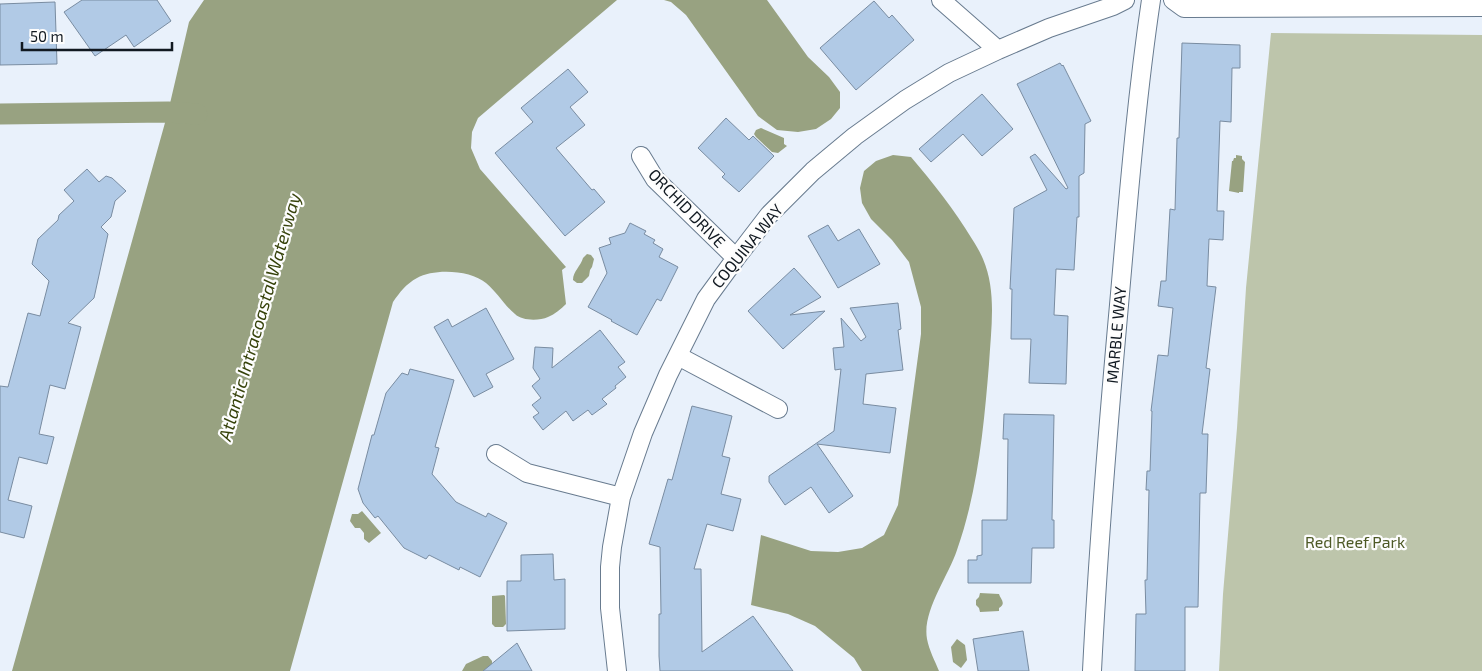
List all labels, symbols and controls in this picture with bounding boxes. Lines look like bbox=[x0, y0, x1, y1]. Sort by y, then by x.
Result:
scale bar bbox=[22, 20, 172, 52]
text: 50 m bbox=[30, 27, 64, 45]
street label: ORCHID DRIVE bbox=[645, 164, 730, 251]
water label: Atlantic Intracoastal Waterway bbox=[213, 190, 305, 444]
street label: COQUINA WAY bbox=[707, 200, 787, 292]
street label: MARBLE WAY bbox=[1102, 286, 1129, 384]
park label: Red Reef Park bbox=[1305, 532, 1405, 551]

